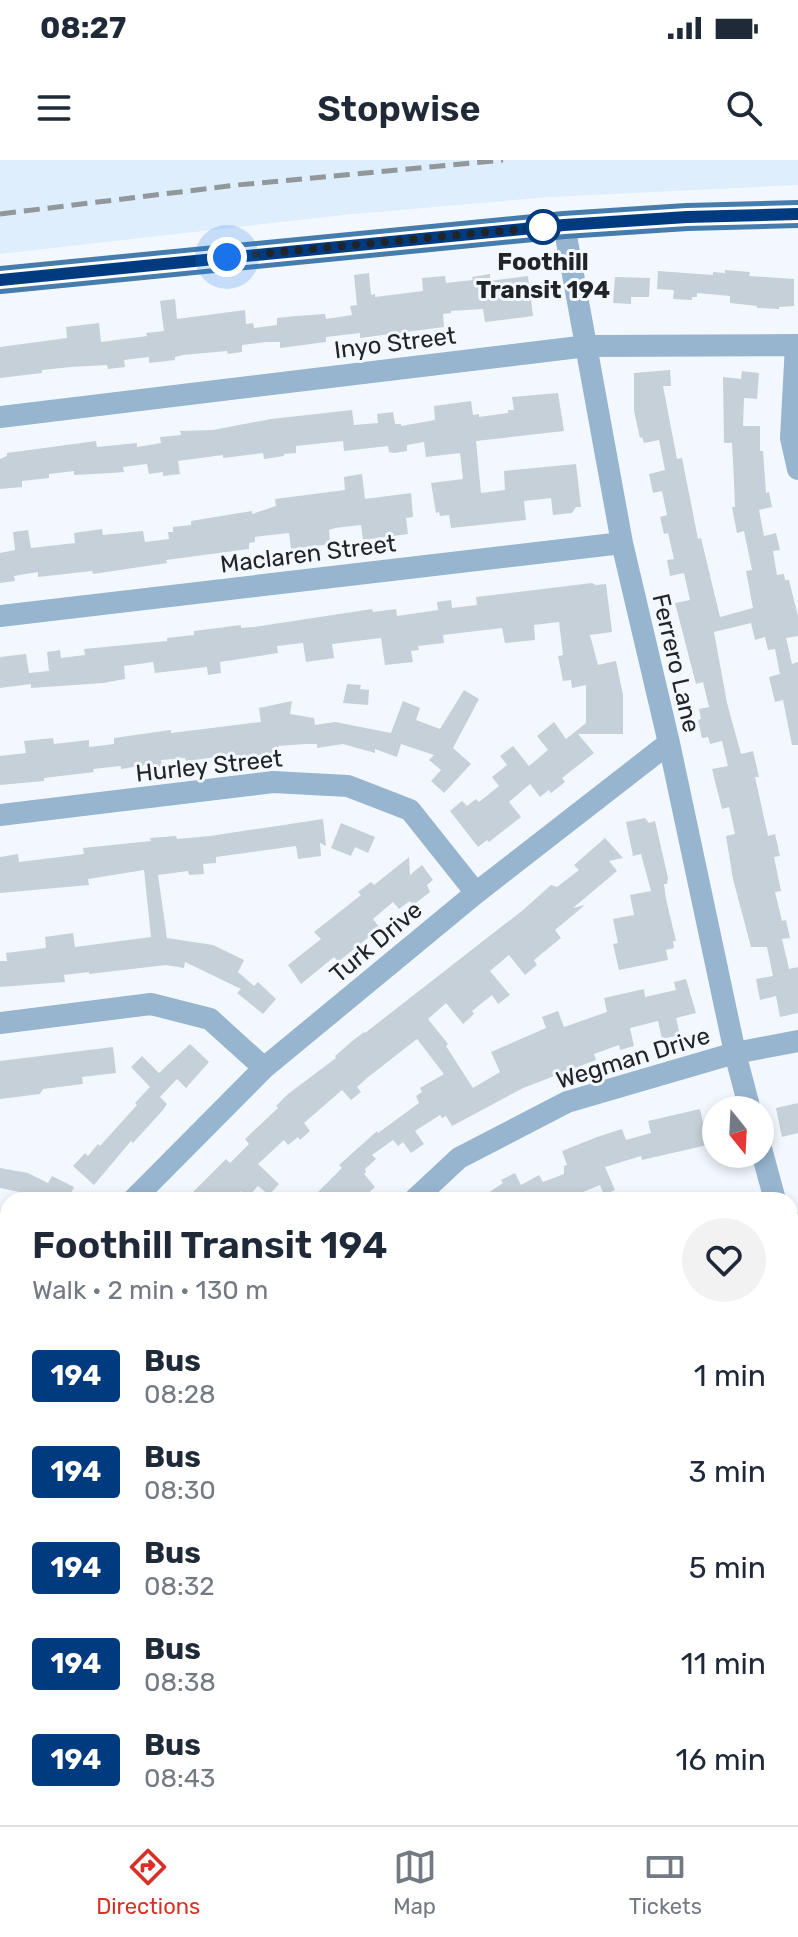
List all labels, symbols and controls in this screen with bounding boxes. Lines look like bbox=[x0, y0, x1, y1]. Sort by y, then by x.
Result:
text: 08:27 bbox=[40, 10, 126, 46]
icon: menu bbox=[32, 86, 76, 130]
icon: search bbox=[722, 86, 766, 130]
text: Stopwise bbox=[317, 87, 481, 130]
marker: Foothill Transit 194 bbox=[526, 210, 560, 244]
your location bbox=[207, 237, 247, 277]
place label: Foothill Transit 194 bbox=[476, 248, 610, 304]
street label: Inyo Street bbox=[332, 322, 458, 364]
street label: Maclaren Street bbox=[219, 529, 397, 579]
street label: Ferrero Lane bbox=[646, 591, 706, 735]
street label: Hurley Street bbox=[134, 744, 284, 788]
street label: Turk Drive bbox=[324, 895, 428, 989]
street label: Wegman Drive bbox=[553, 1021, 713, 1095]
north arrow bbox=[702, 1096, 774, 1168]
map controls bbox=[702, 1096, 774, 1168]
button: heart bbox=[682, 1218, 766, 1302]
text: Foothill Transit 194 bbox=[32, 1222, 387, 1268]
text: Walk · 2 min · 130 m bbox=[32, 1275, 268, 1306]
text: Bus bbox=[144, 1343, 201, 1379]
text: 1 min bbox=[694, 1358, 766, 1394]
text: 194 bbox=[51, 1359, 101, 1392]
text: 08:28 bbox=[144, 1379, 216, 1410]
text: Bus bbox=[144, 1439, 201, 1475]
text: 3 min bbox=[689, 1454, 766, 1490]
text: 194 bbox=[51, 1455, 101, 1488]
text: 08:30 bbox=[144, 1475, 216, 1506]
text: Bus bbox=[144, 1535, 201, 1571]
text: 5 min bbox=[689, 1550, 766, 1586]
text: 194 bbox=[51, 1551, 101, 1584]
text: 08:32 bbox=[144, 1571, 215, 1602]
text: Bus bbox=[144, 1631, 201, 1667]
text: 11 min bbox=[681, 1646, 766, 1682]
text: 194 bbox=[51, 1647, 101, 1680]
text: 08:38 bbox=[144, 1667, 216, 1698]
text: Bus bbox=[144, 1727, 201, 1763]
text: 16 min bbox=[676, 1742, 766, 1778]
text: 194 bbox=[51, 1743, 101, 1776]
text: 08:43 bbox=[144, 1763, 215, 1794]
tab: Directions bbox=[96, 1845, 200, 1920]
tab: Map bbox=[393, 1845, 437, 1920]
tab: Tickets bbox=[629, 1845, 702, 1920]

